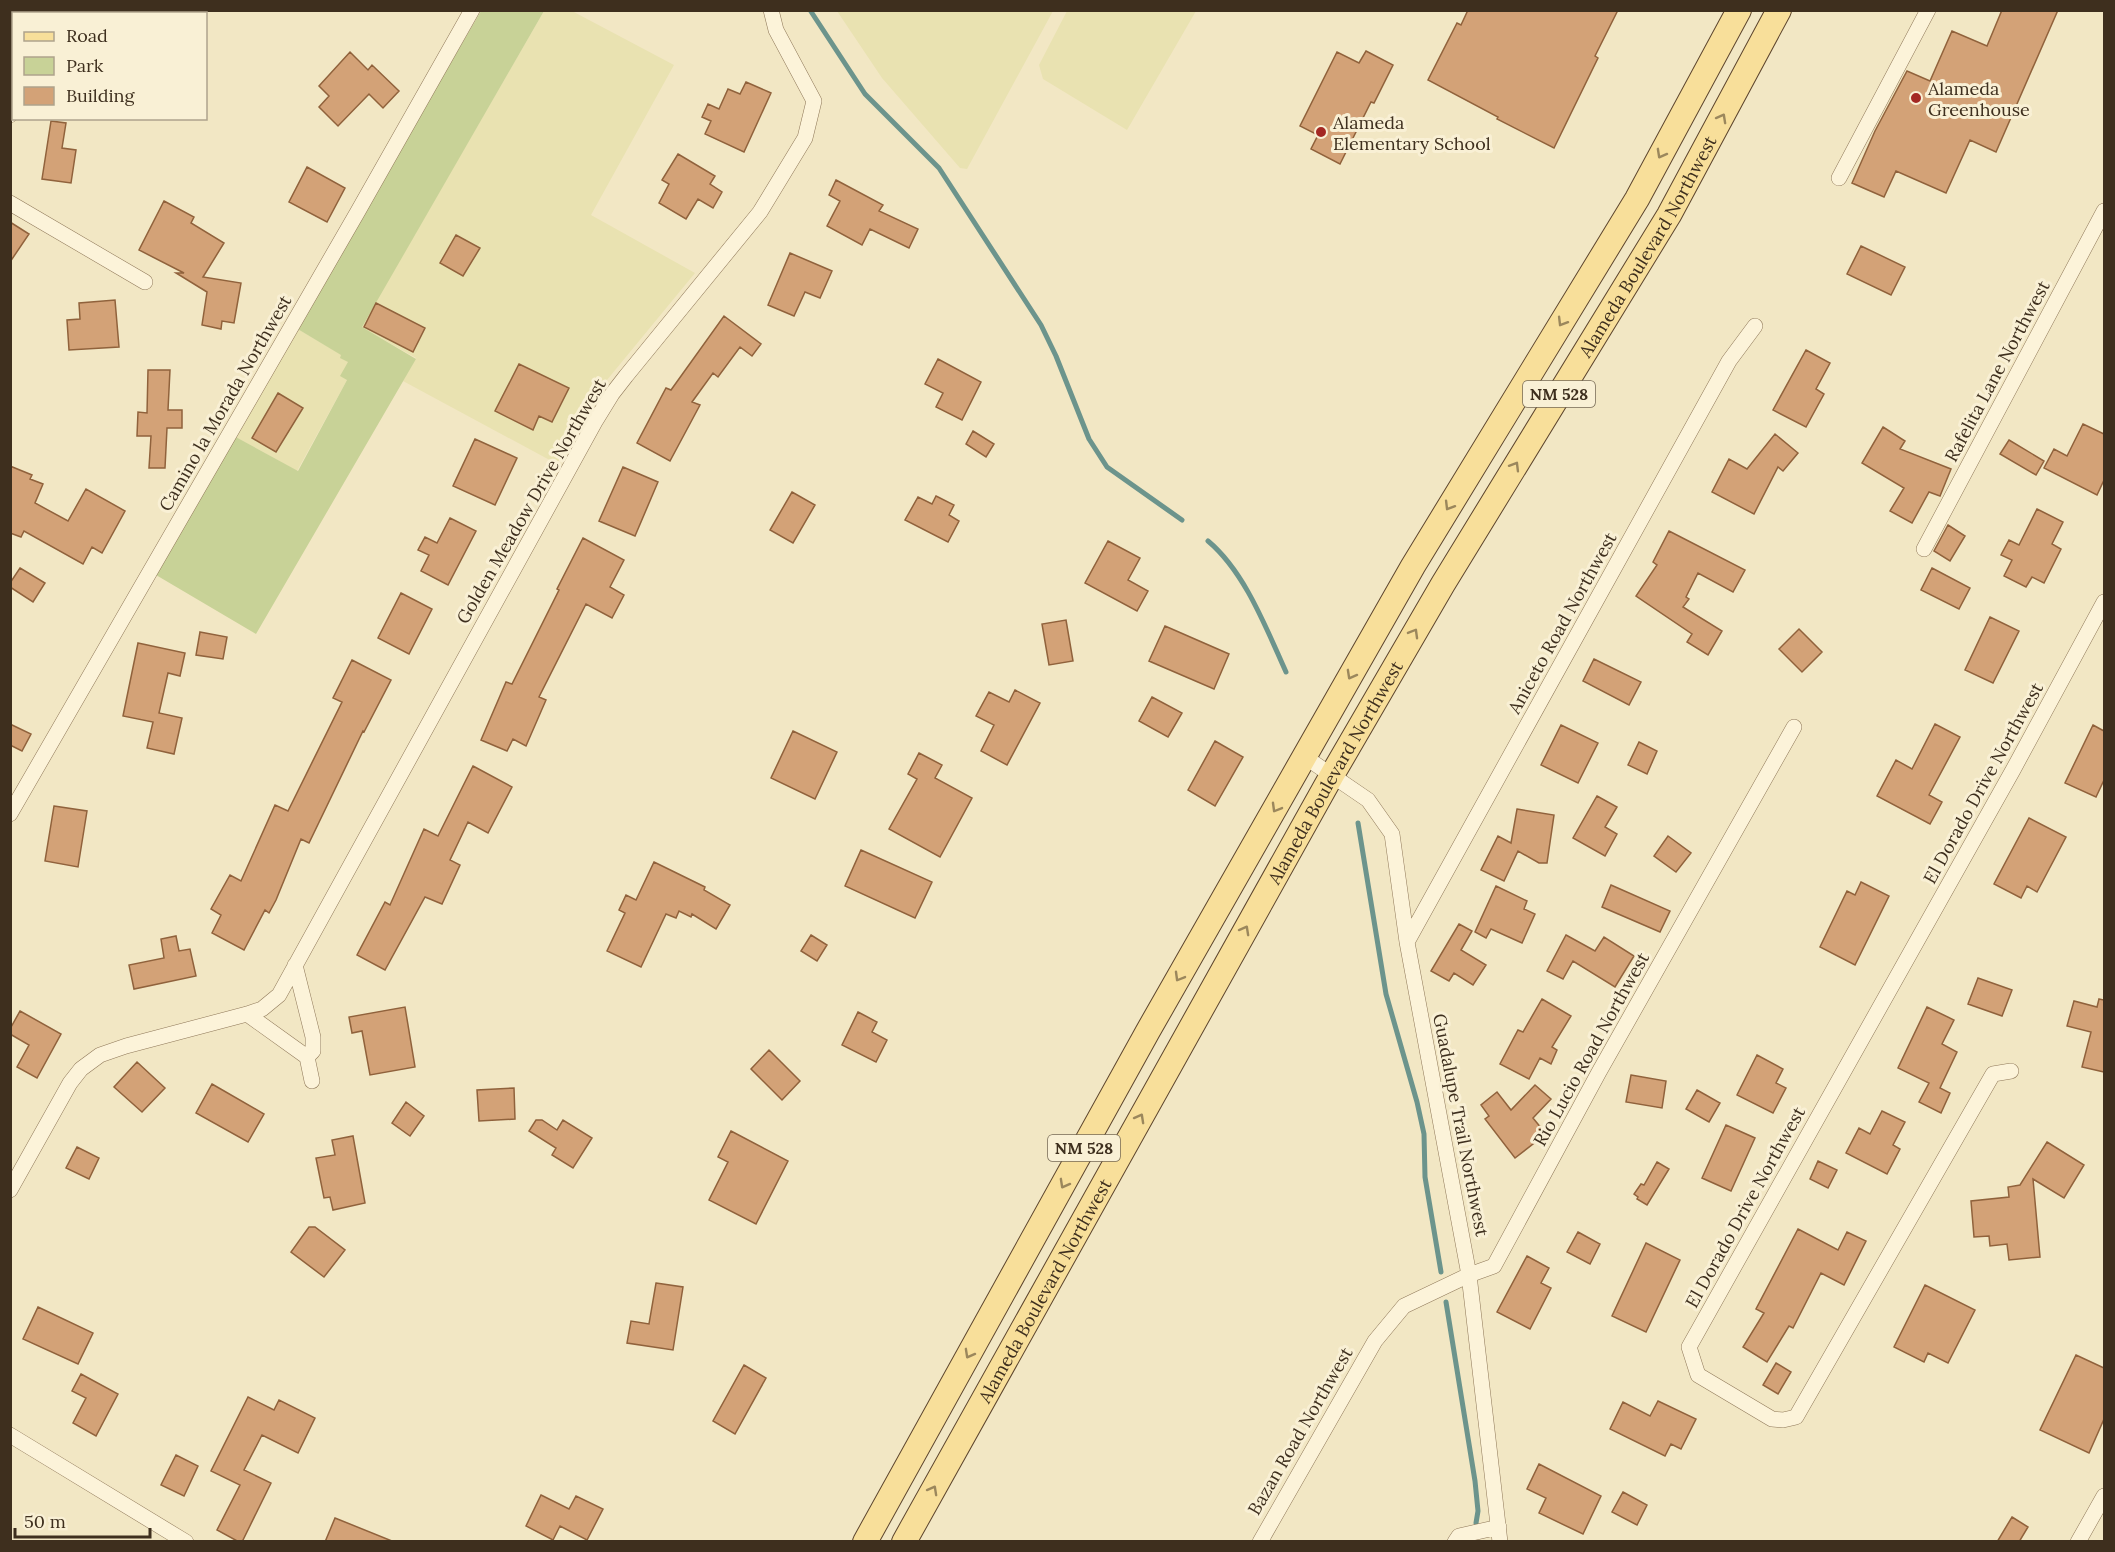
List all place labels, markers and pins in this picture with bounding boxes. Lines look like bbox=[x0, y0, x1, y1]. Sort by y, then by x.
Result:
place label: Alameda Greenhouse bbox=[1927, 77, 2030, 121]
marker: Alameda Greenhouse bbox=[1909, 91, 1923, 105]
place label: Alameda Elementary School bbox=[1332, 111, 1491, 155]
marker: Alameda Elementary School bbox=[1314, 125, 1328, 139]

